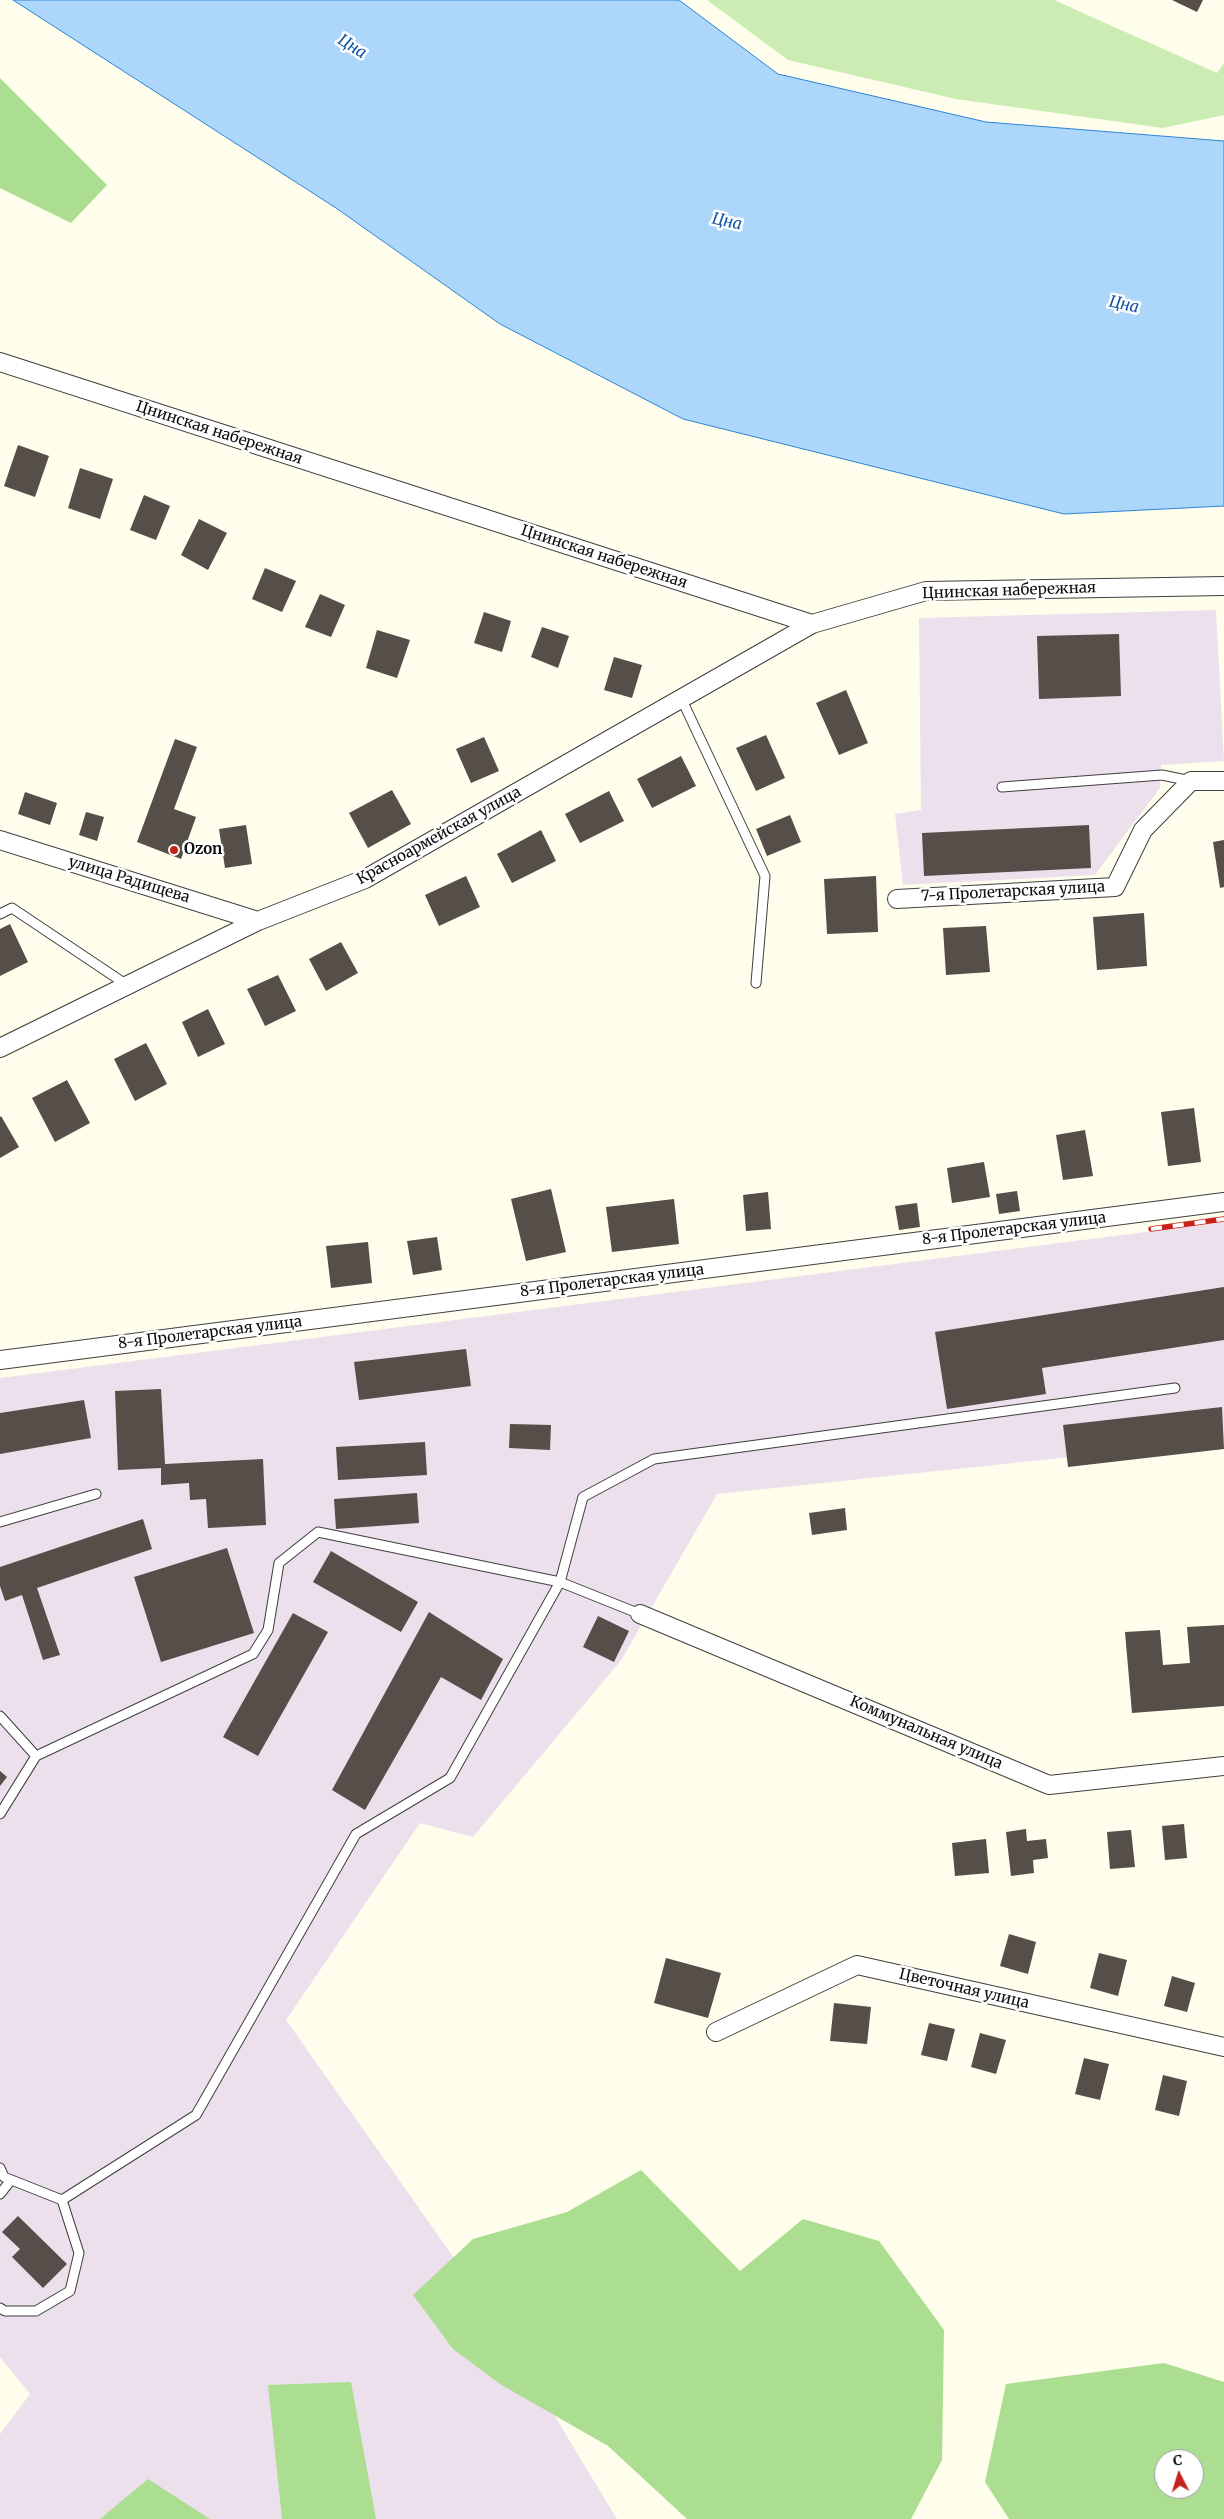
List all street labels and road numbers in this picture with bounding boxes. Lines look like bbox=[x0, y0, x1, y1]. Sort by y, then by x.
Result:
street label: Цнинская набережная bbox=[133, 398, 305, 468]
street label: Цнинская набережная bbox=[518, 522, 690, 592]
street label: Цнинская набережная bbox=[922, 579, 1096, 603]
street label: Красноармейская улица bbox=[354, 783, 524, 889]
street label: улица Радищева bbox=[66, 853, 192, 907]
street label: 7-я Пролетарская улица bbox=[921, 878, 1105, 906]
street label: 8-я Пролетарская улица bbox=[921, 1209, 1107, 1249]
street label: 8-я Пролетарская улица bbox=[519, 1261, 705, 1301]
street label: 8-я Пролетарская улица bbox=[117, 1313, 303, 1353]
street label: Коммунальная улица bbox=[847, 1693, 1005, 1773]
street label: Цветочная улица bbox=[897, 1965, 1031, 2013]

